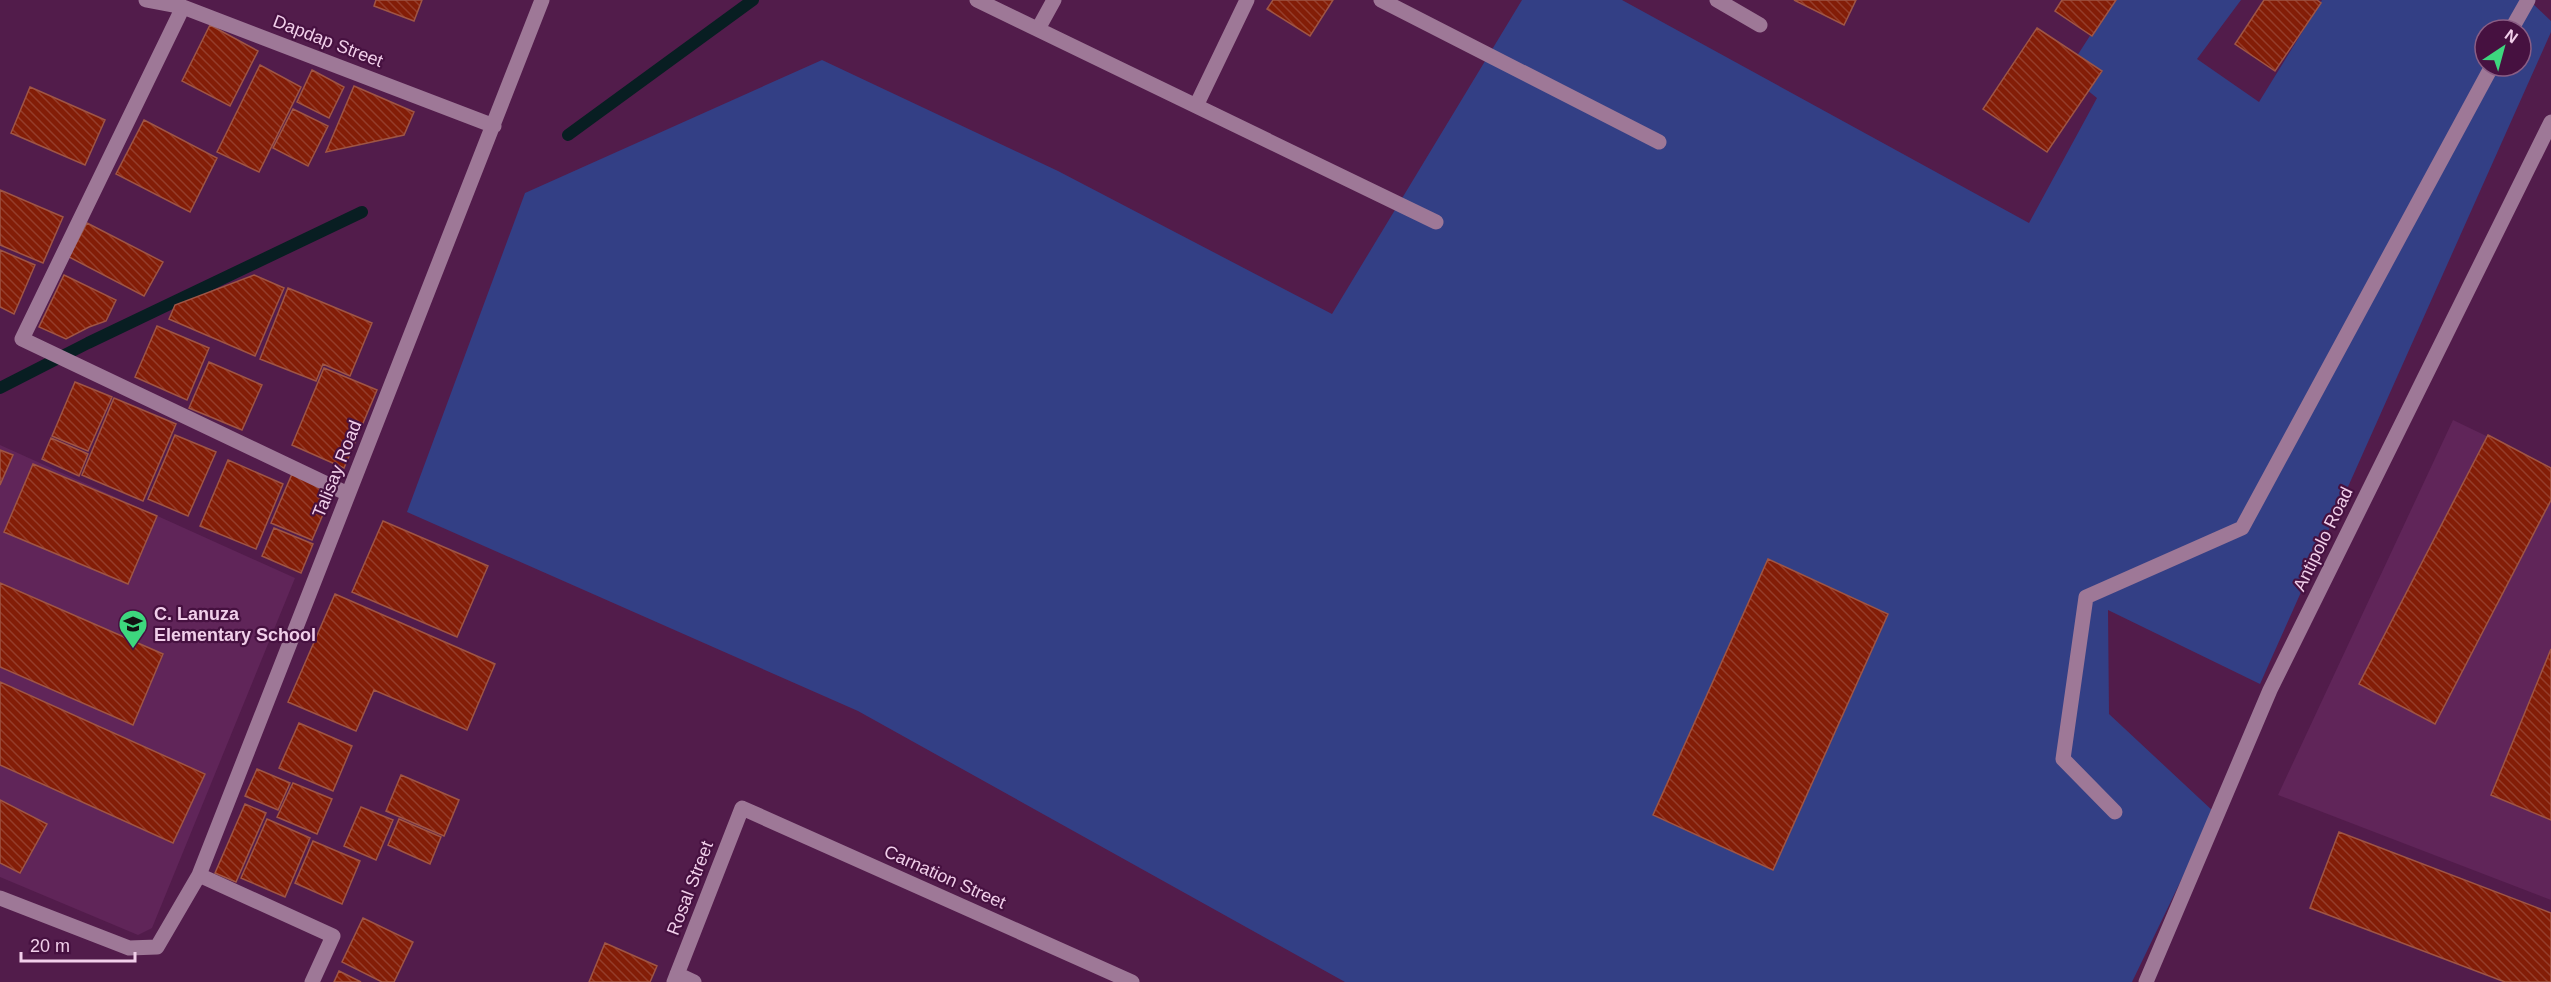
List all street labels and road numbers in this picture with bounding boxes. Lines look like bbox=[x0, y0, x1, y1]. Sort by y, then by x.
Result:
street label: Dapdap Street bbox=[270, 11, 386, 71]
street label: Talisay Road bbox=[308, 417, 366, 521]
street label: Antipolo Road bbox=[2289, 484, 2357, 594]
street label: Rosal Street bbox=[663, 838, 717, 938]
street label: Carnation Street bbox=[881, 841, 1009, 913]

